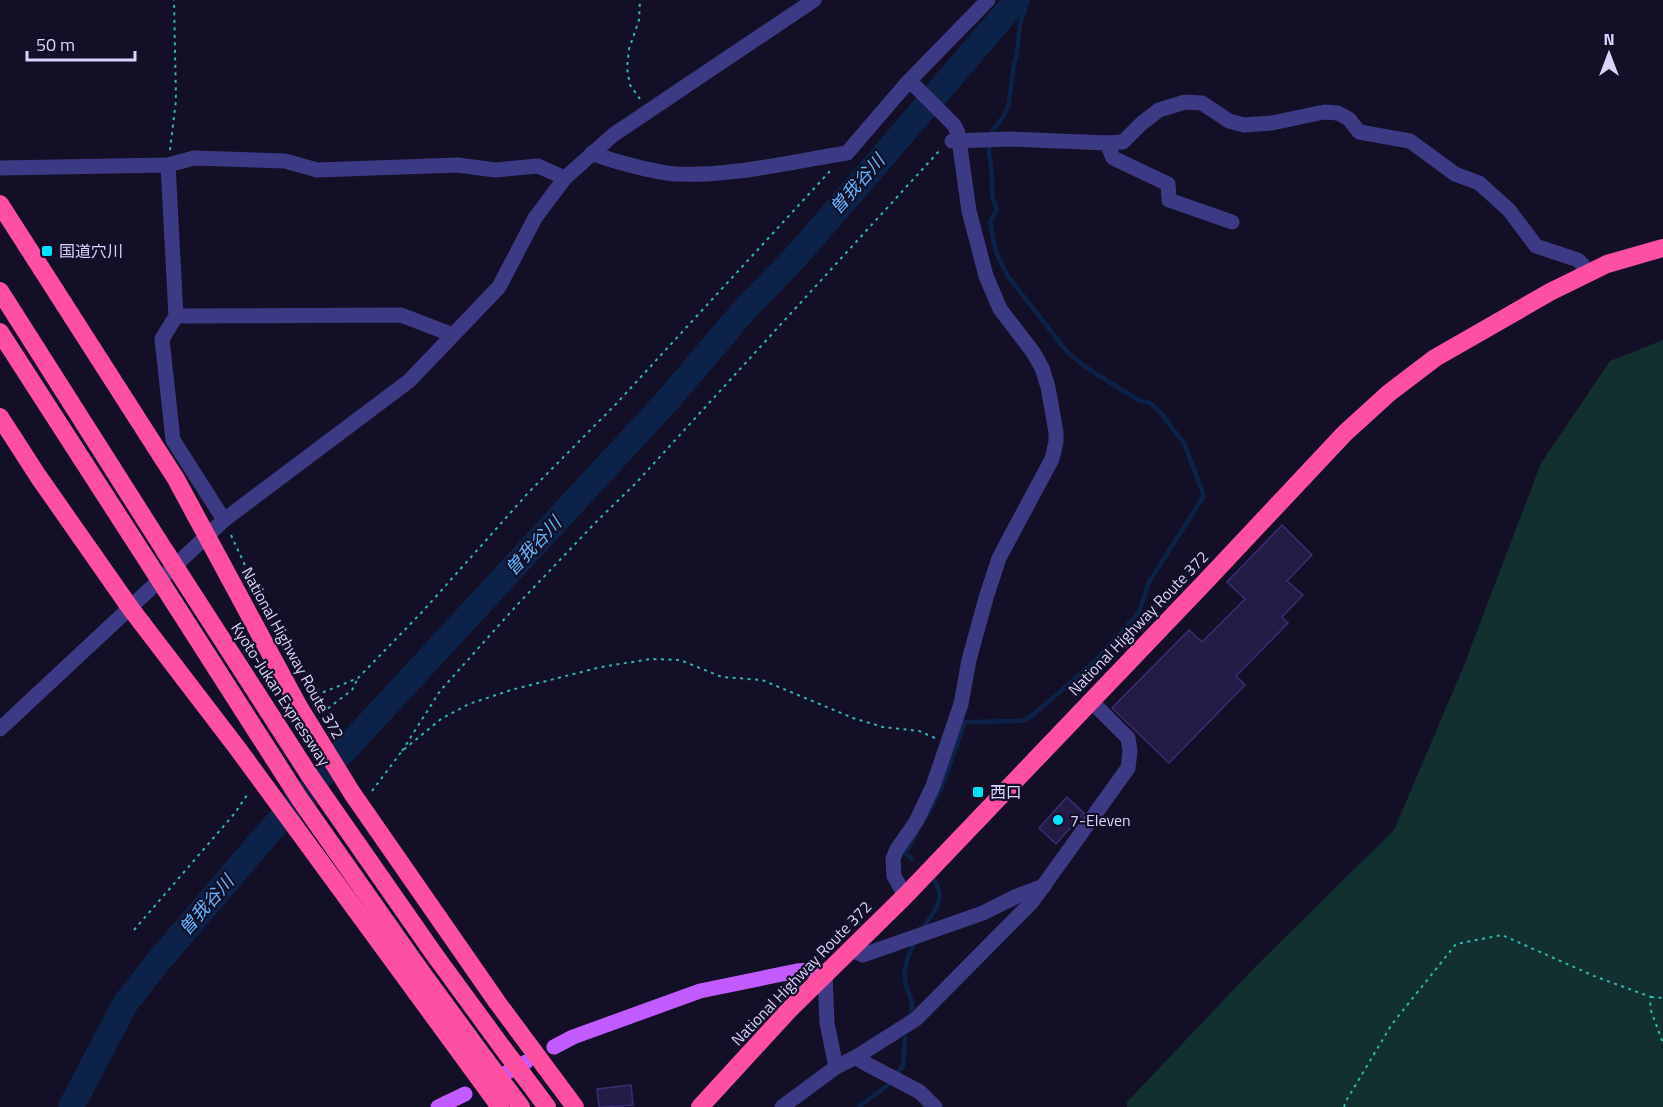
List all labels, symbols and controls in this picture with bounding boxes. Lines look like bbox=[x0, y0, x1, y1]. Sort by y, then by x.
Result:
scale bar bbox=[27, 24, 135, 62]
north arrow bbox=[1579, 24, 1639, 84]
text: N bbox=[1603, 27, 1615, 51]
text: 50 m bbox=[36, 31, 75, 58]
water label: 曽我谷川 bbox=[823, 146, 892, 220]
place label: 国道穴川 bbox=[59, 239, 123, 263]
marker: 国道穴川 bbox=[40, 244, 54, 258]
water label: 曽我谷川 bbox=[499, 509, 569, 582]
street label: National Highway Route 372 bbox=[1062, 545, 1214, 701]
street label: National Highway Route 372 bbox=[236, 563, 350, 743]
street label: Kyoto-Jukan Expressway bbox=[226, 618, 337, 771]
place label: 西口 bbox=[990, 780, 1022, 804]
marker: 西口 bbox=[971, 785, 985, 799]
place label: 7-Eleven bbox=[1070, 808, 1131, 832]
marker: 7-Eleven bbox=[1051, 813, 1065, 827]
water label: 曽我谷川 bbox=[172, 867, 241, 941]
street label: National Highway Route 372 bbox=[725, 895, 877, 1051]

